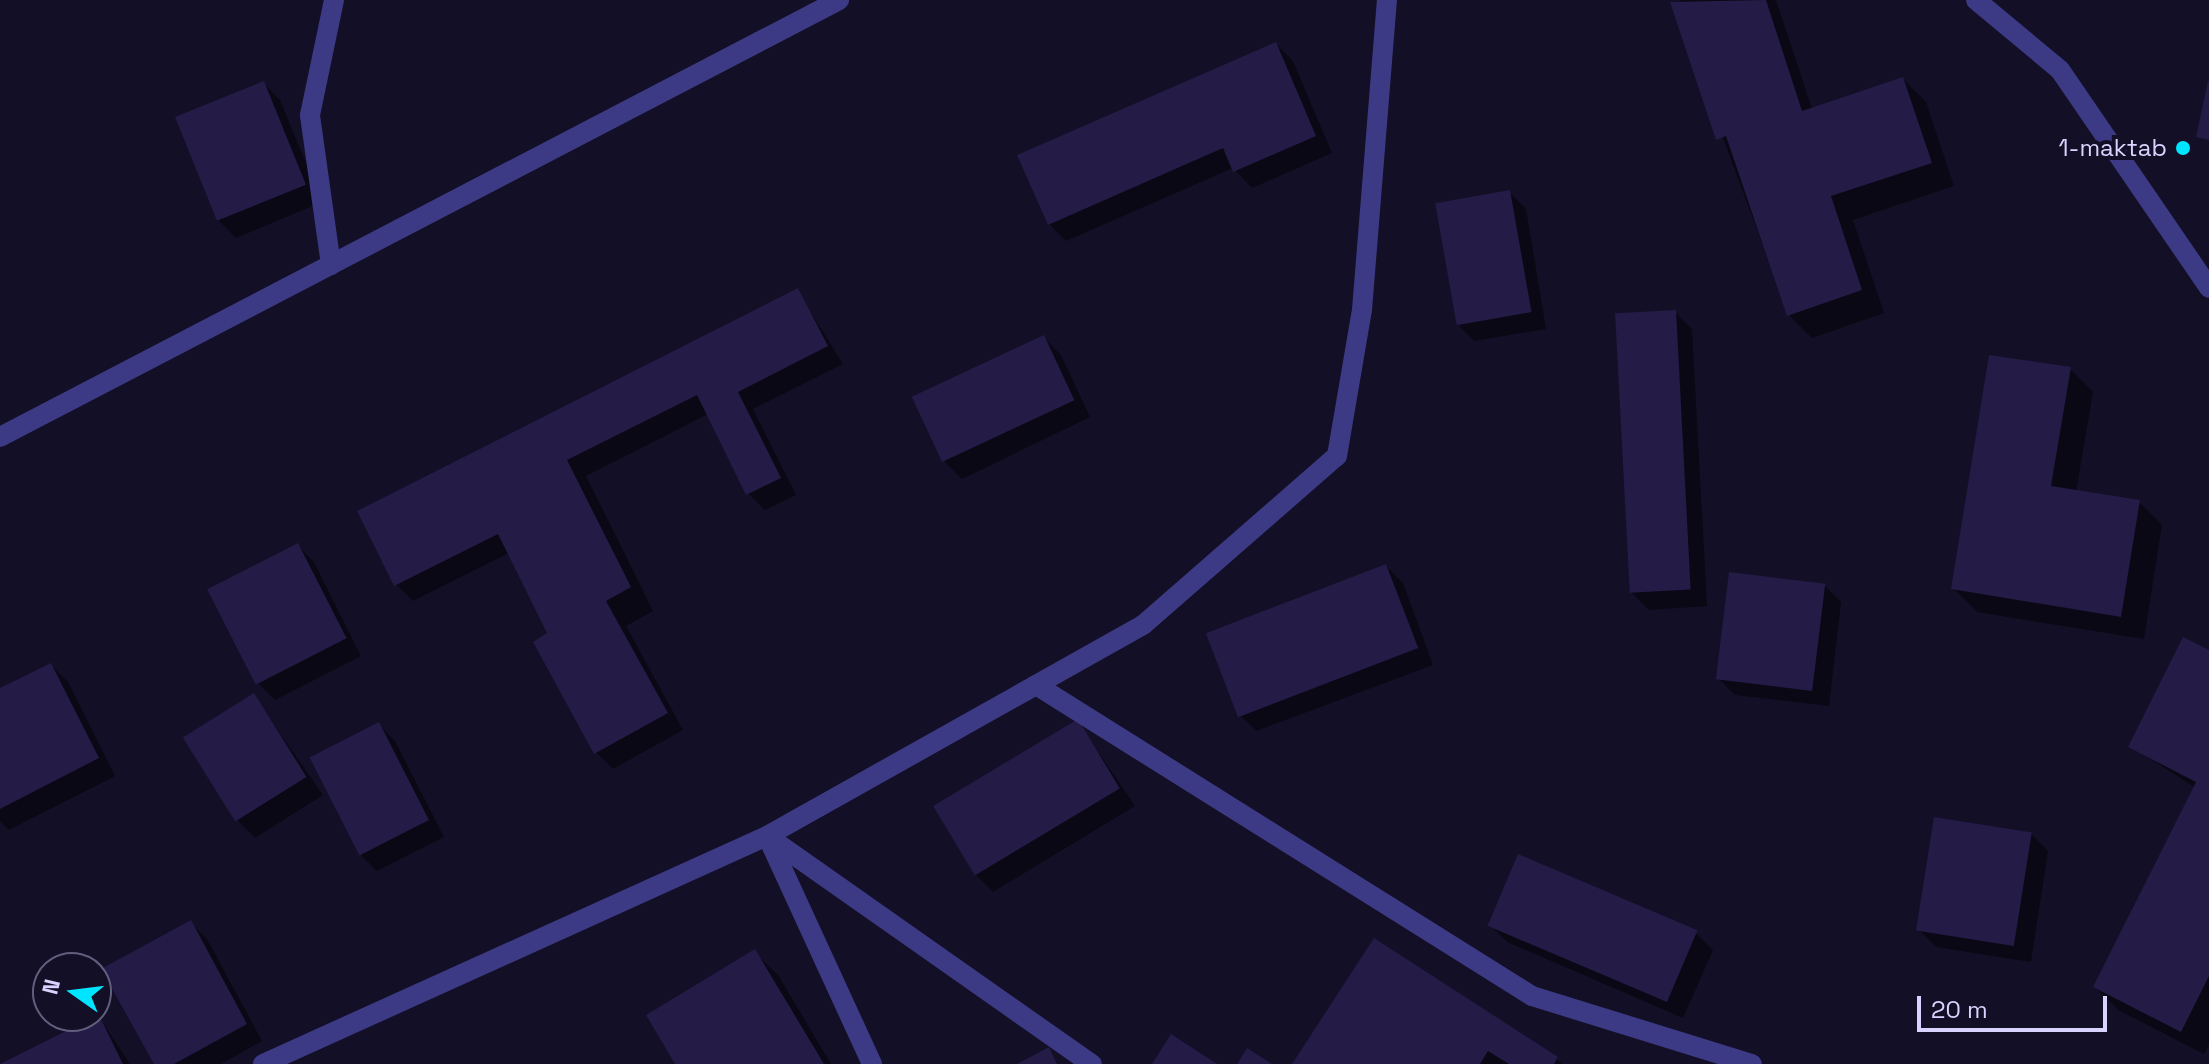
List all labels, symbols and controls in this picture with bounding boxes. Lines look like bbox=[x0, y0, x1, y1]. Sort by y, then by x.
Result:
place label: 1-maktab bbox=[2058, 134, 2167, 162]
marker: 1-maktab bbox=[2174, 139, 2192, 157]
north arrow bbox=[32, 952, 112, 1032]
text: N bbox=[35, 976, 66, 997]
scale bar bbox=[1921, 980, 2111, 1030]
text: 20 m bbox=[1931, 994, 1988, 1025]

